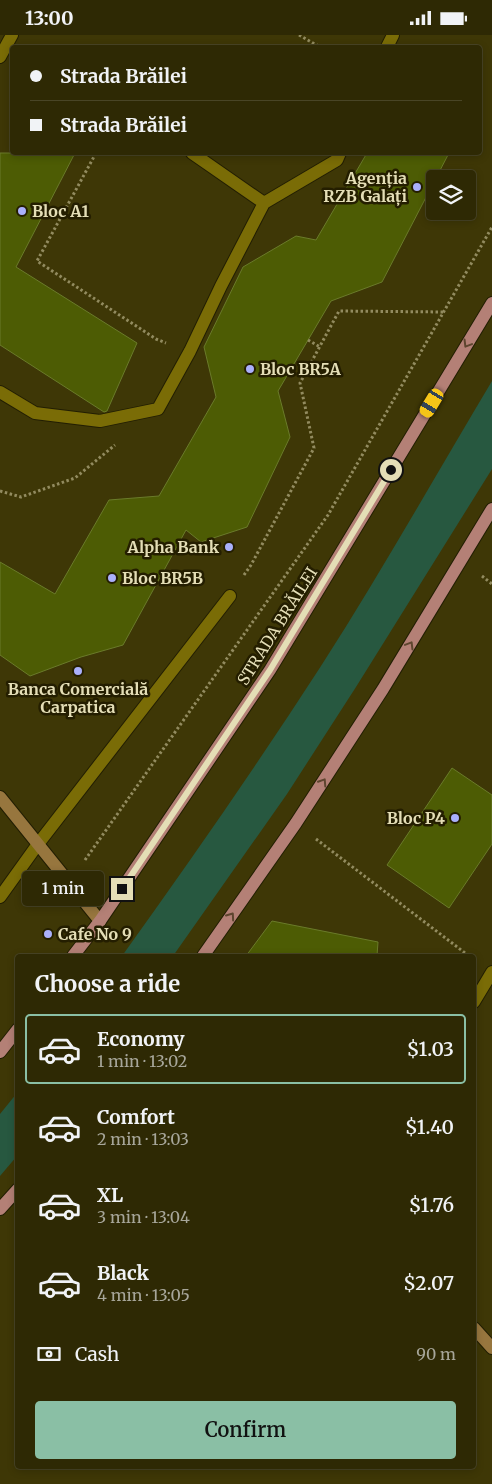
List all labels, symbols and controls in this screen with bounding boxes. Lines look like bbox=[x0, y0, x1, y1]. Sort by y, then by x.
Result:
text: 13:00 bbox=[25, 6, 74, 30]
text: Strada Brăilei bbox=[60, 64, 187, 88]
text: Strada Brăilei bbox=[60, 113, 187, 137]
place label: Agenția RZB Galați bbox=[323, 168, 408, 206]
map controls bbox=[426, 170, 476, 220]
button: layers bbox=[426, 170, 476, 220]
marker: Agenția RZB Galați bbox=[411, 181, 423, 193]
place label: Bloc A1 bbox=[32, 201, 89, 221]
marker: Bloc A1 bbox=[16, 205, 28, 217]
one-way arrow bbox=[463, 339, 473, 348]
place label: Bloc BR5A bbox=[260, 359, 342, 379]
marker: Bloc BR5A bbox=[244, 363, 256, 375]
car bbox=[417, 386, 446, 420]
route start bbox=[380, 459, 402, 481]
place label: Alpha Bank bbox=[126, 537, 220, 557]
marker: Alpha Bank bbox=[223, 541, 235, 553]
street label: STRADA BRĂILEI bbox=[233, 563, 321, 689]
place label: Bloc BR5B bbox=[122, 568, 203, 588]
marker: Bloc BR5B bbox=[106, 572, 118, 584]
one-way arrow bbox=[403, 641, 413, 650]
marker: Banca Comercială Carpatica bbox=[72, 665, 84, 677]
place label: Banca Comercială Carpatica bbox=[8, 679, 148, 717]
one-way arrow bbox=[316, 778, 326, 787]
place label: Bloc P4 bbox=[387, 808, 445, 828]
marker: Bloc P4 bbox=[449, 812, 461, 824]
callout: 1 min bbox=[22, 871, 104, 907]
text: 1 min bbox=[41, 878, 85, 898]
route end bbox=[111, 878, 133, 900]
one-way arrow bbox=[225, 912, 234, 922]
place label: Cafe No 9 bbox=[58, 924, 132, 944]
marker: Cafe No 9 bbox=[42, 928, 54, 940]
text: Choose a ride bbox=[35, 970, 180, 998]
icon: car bbox=[37, 1027, 82, 1072]
text: Economy bbox=[97, 1027, 185, 1051]
text: $1.03 bbox=[407, 1037, 454, 1061]
text: 1 min · 13:02 bbox=[97, 1051, 187, 1071]
icon: car bbox=[37, 1105, 82, 1150]
text: Comfort bbox=[97, 1105, 175, 1129]
text: $1.40 bbox=[405, 1115, 454, 1139]
text: 2 min · 13:03 bbox=[97, 1129, 189, 1149]
icon: car bbox=[37, 1183, 82, 1228]
text: XL bbox=[97, 1183, 123, 1207]
text: $1.76 bbox=[409, 1193, 454, 1217]
text: 3 min · 13:04 bbox=[97, 1207, 190, 1227]
icon: car bbox=[37, 1261, 82, 1306]
text: Black bbox=[97, 1261, 149, 1285]
text: $2.07 bbox=[403, 1271, 454, 1295]
text: 4 min · 13:05 bbox=[97, 1285, 190, 1305]
icon: cash bbox=[35, 1340, 63, 1368]
text: Cash bbox=[75, 1342, 119, 1366]
text: 90 m bbox=[416, 1344, 456, 1364]
button: Confirm bbox=[35, 1401, 456, 1459]

